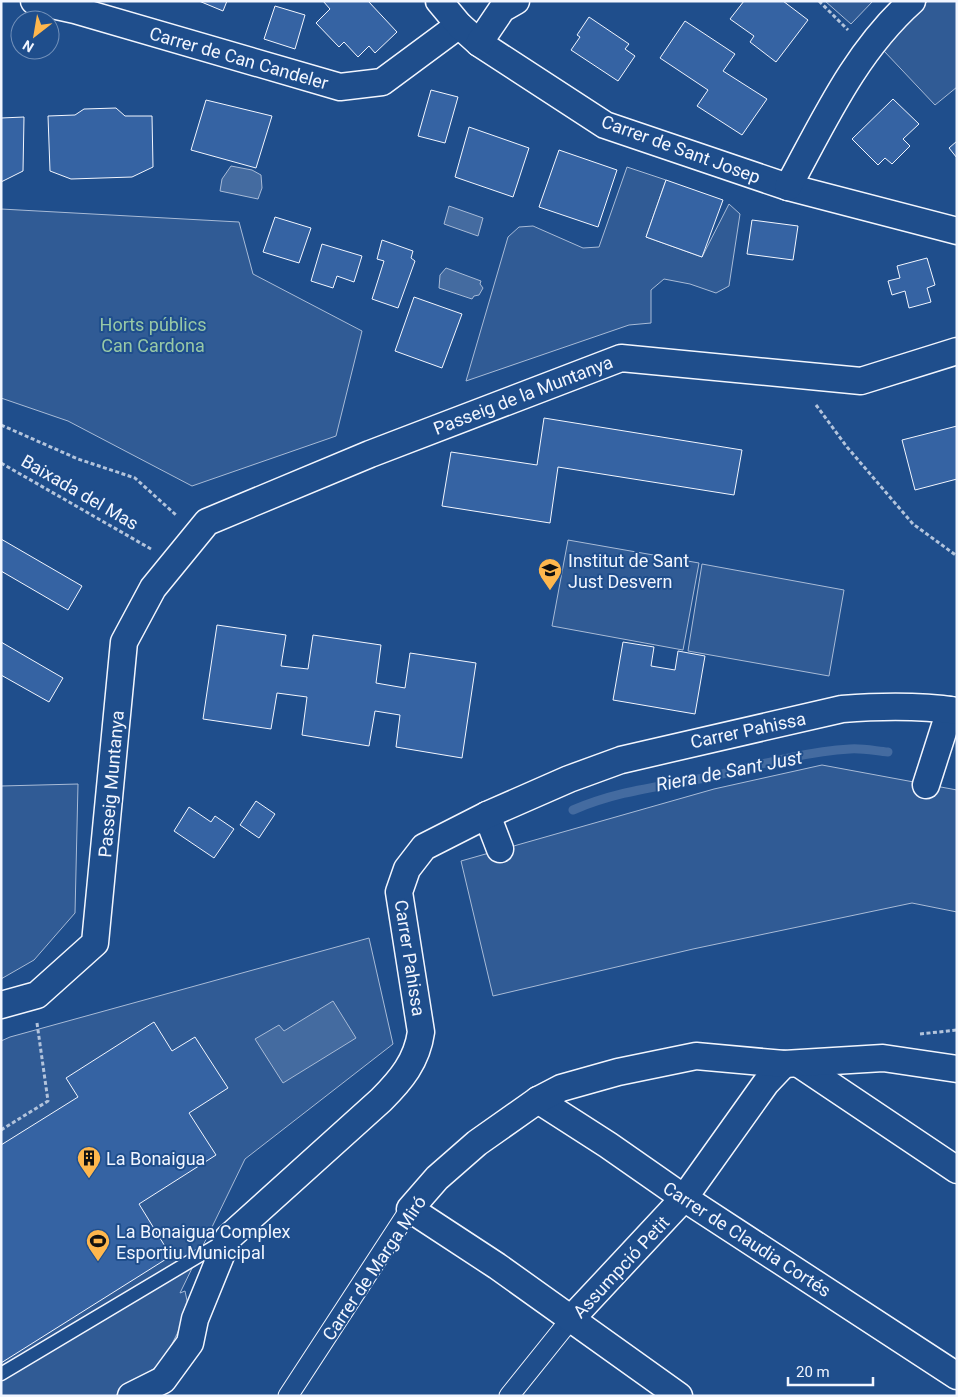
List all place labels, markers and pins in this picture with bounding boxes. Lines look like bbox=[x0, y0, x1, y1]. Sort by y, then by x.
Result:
place label: Institut de Sant Just Desvern bbox=[568, 550, 689, 592]
school or university icon: Institut de Sant Just Desvern bbox=[537, 557, 563, 591]
building icon: La Bonaigua bbox=[76, 1145, 102, 1179]
place label: La Bonaigua bbox=[106, 1148, 205, 1169]
place label: La Bonaigua Complex Esportiu Municipal bbox=[116, 1221, 291, 1263]
sports icon: La Bonaigua Complex Esportiu Municipal bbox=[85, 1228, 111, 1262]

